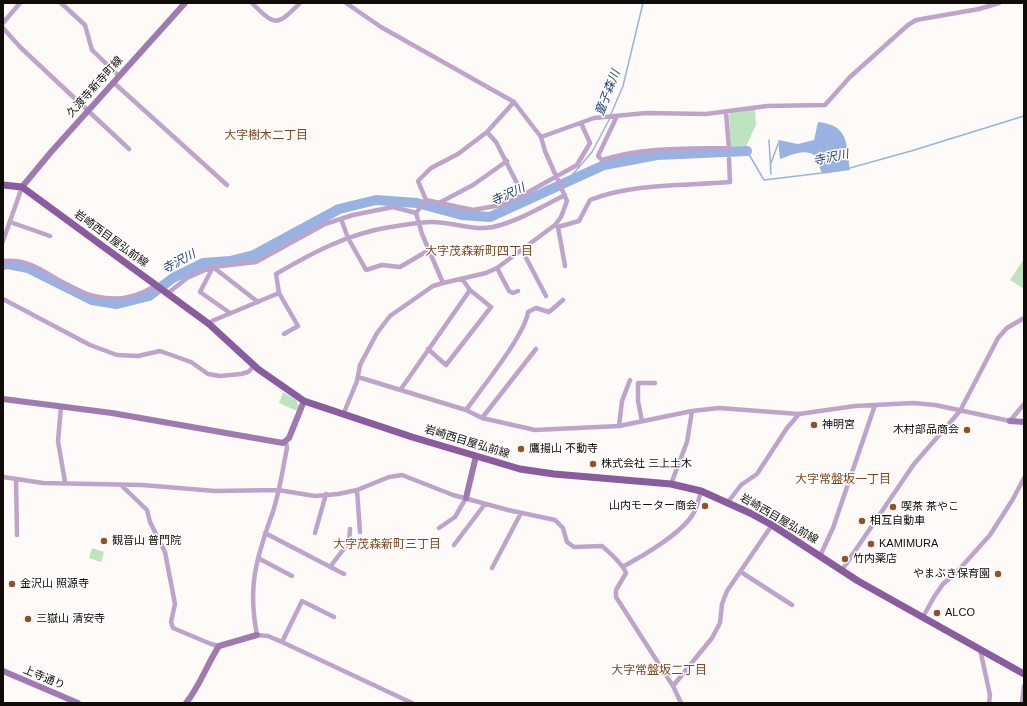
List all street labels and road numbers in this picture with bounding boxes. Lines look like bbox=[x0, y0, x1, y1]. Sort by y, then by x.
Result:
street label: 久渡寺新寺町線 bbox=[64, 54, 126, 120]
street label: 岩崎西目屋弘前線 bbox=[72, 208, 150, 270]
street label: 岩崎西目屋弘前線 bbox=[423, 423, 511, 461]
street label: 岩崎西目屋弘前線 bbox=[738, 491, 820, 547]
street label: 上寺通り bbox=[21, 663, 67, 693]

